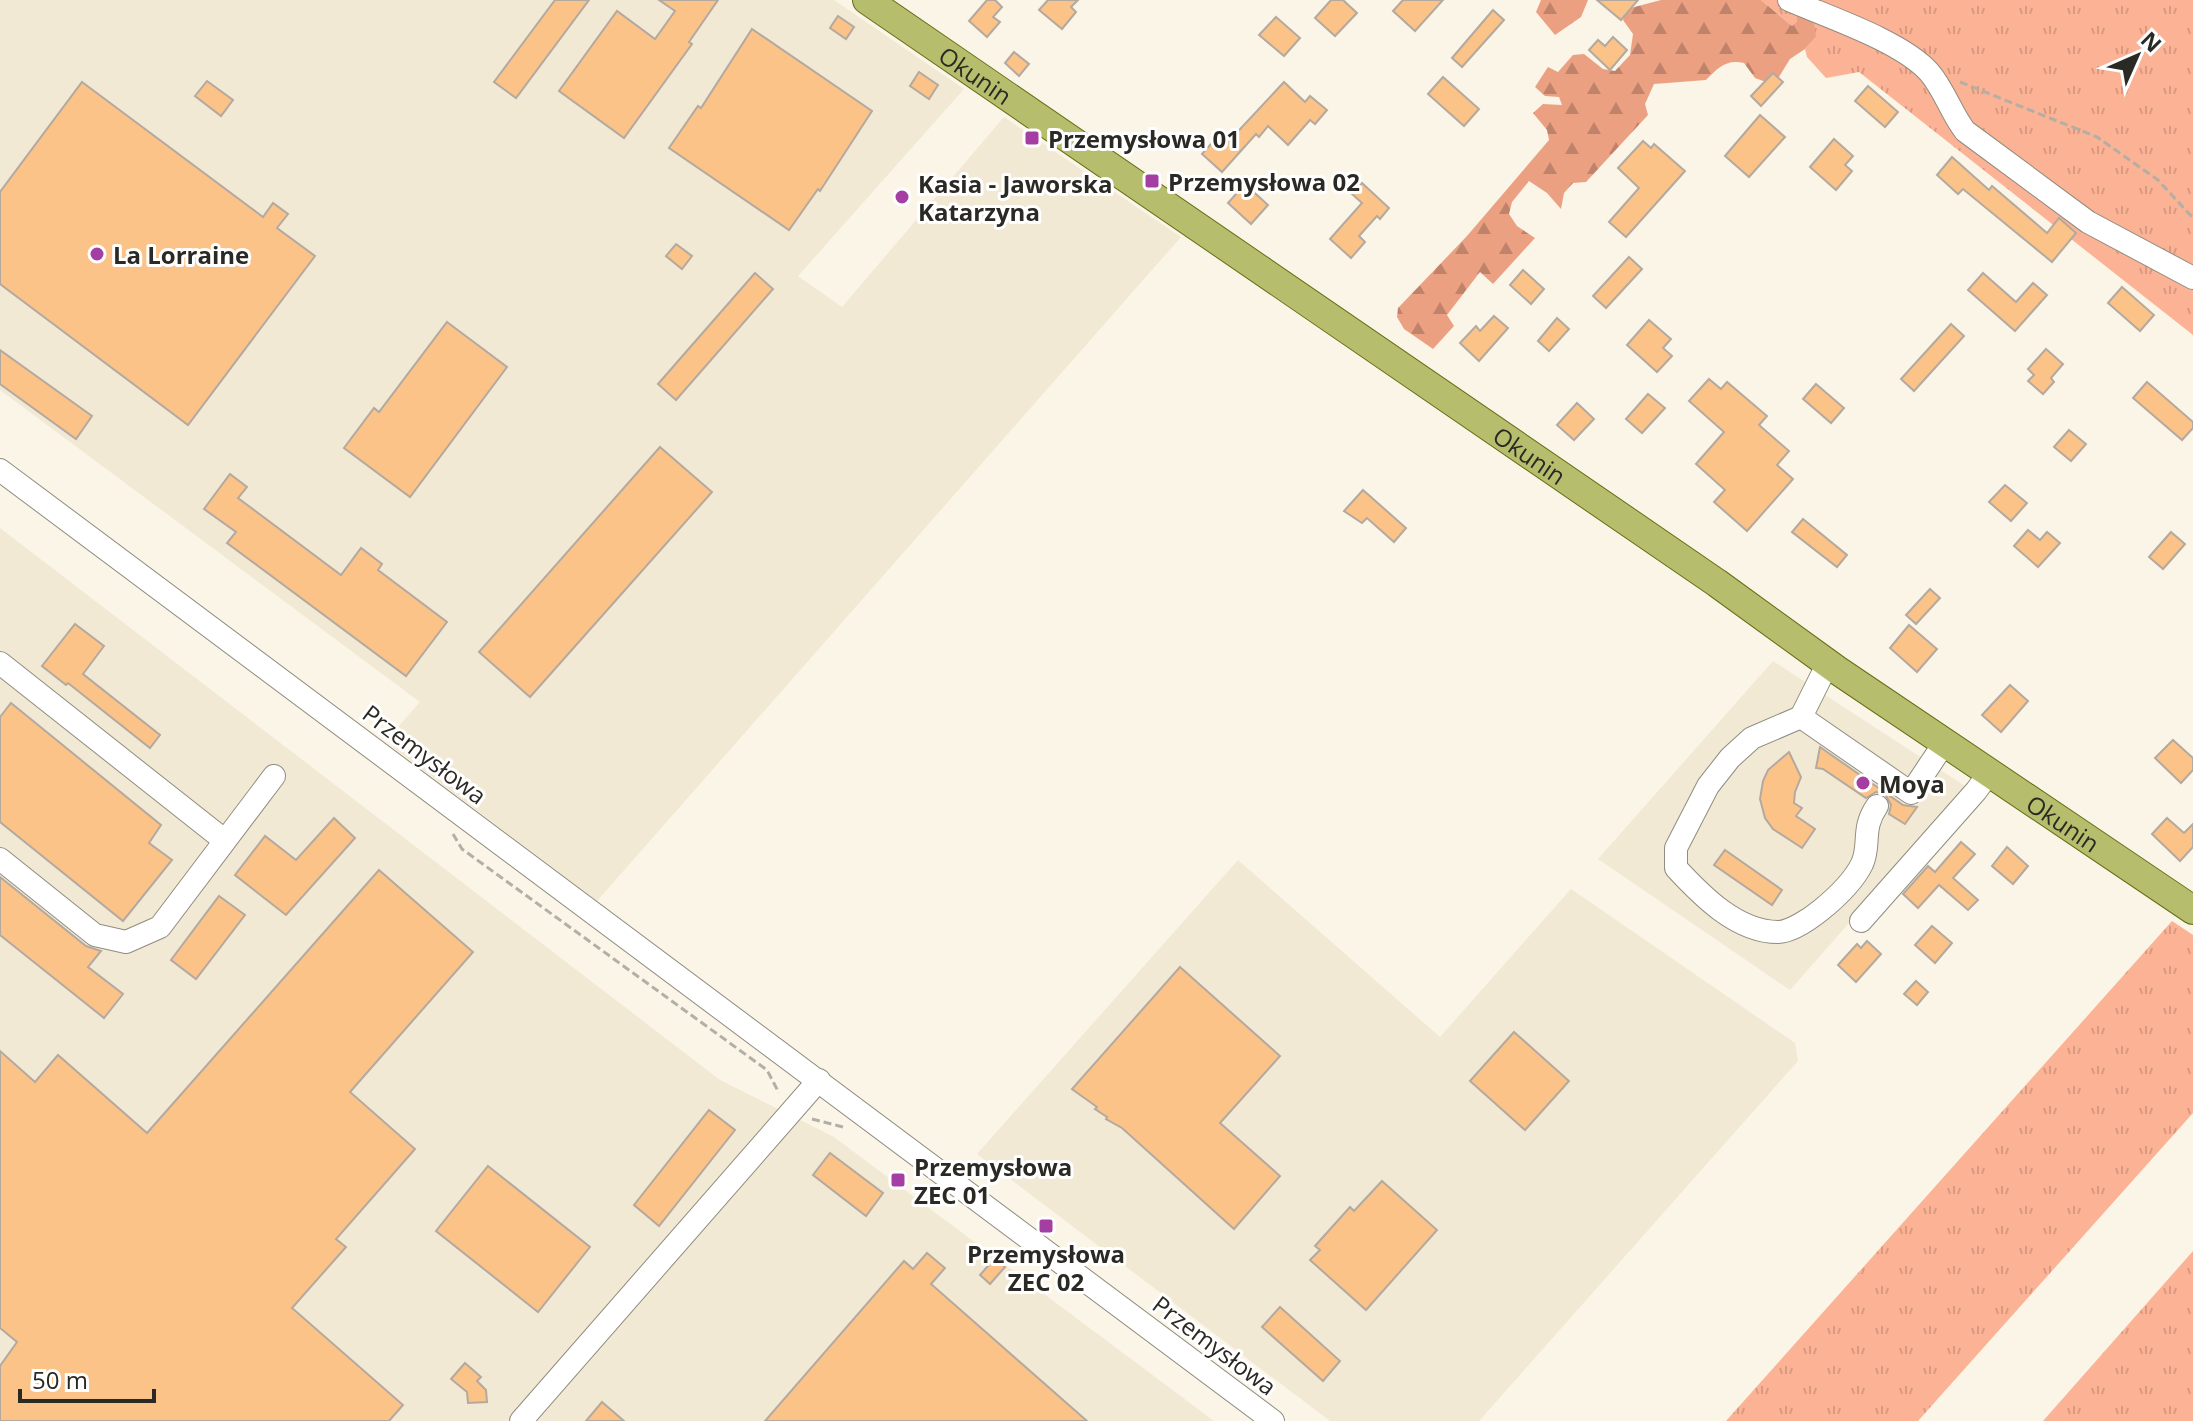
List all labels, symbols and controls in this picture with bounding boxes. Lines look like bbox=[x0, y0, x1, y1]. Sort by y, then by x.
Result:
north arrow bbox=[2097, 16, 2177, 96]
text: N bbox=[2135, 24, 2169, 58]
street label: Okunin bbox=[933, 38, 1019, 111]
place label: Przemysłowa 01 bbox=[1048, 122, 1240, 155]
marker: Przemysłowa 01 bbox=[1023, 129, 1041, 147]
place label: Przemysłowa 02 bbox=[1168, 165, 1360, 198]
place label: Kasia - Jaworska Katarzyna bbox=[918, 167, 1112, 228]
marker: Przemysłowa 02 bbox=[1143, 172, 1161, 190]
marker: Kasia - Jaworska Katarzyna bbox=[893, 188, 911, 206]
place label: La Lorraine bbox=[113, 238, 249, 271]
marker: La Lorraine bbox=[88, 245, 106, 263]
street label: Okunin bbox=[1487, 418, 1573, 491]
street label: Przemysłowa bbox=[356, 697, 494, 811]
place label: Moya bbox=[1879, 767, 1945, 800]
marker: Moya bbox=[1854, 774, 1872, 792]
street label: Okunin bbox=[2020, 786, 2106, 859]
place label: Przemysłowa ZEC 01 bbox=[914, 1150, 1072, 1211]
marker: Przemysłowa ZEC 01 bbox=[889, 1171, 907, 1189]
marker: Przemysłowa ZEC 02 bbox=[1037, 1217, 1055, 1235]
place label: Przemysłowa ZEC 02 bbox=[967, 1237, 1125, 1298]
street label: Przemysłowa bbox=[1146, 1288, 1284, 1402]
scale bar bbox=[20, 1353, 154, 1403]
text: 50 m bbox=[32, 1363, 88, 1396]

